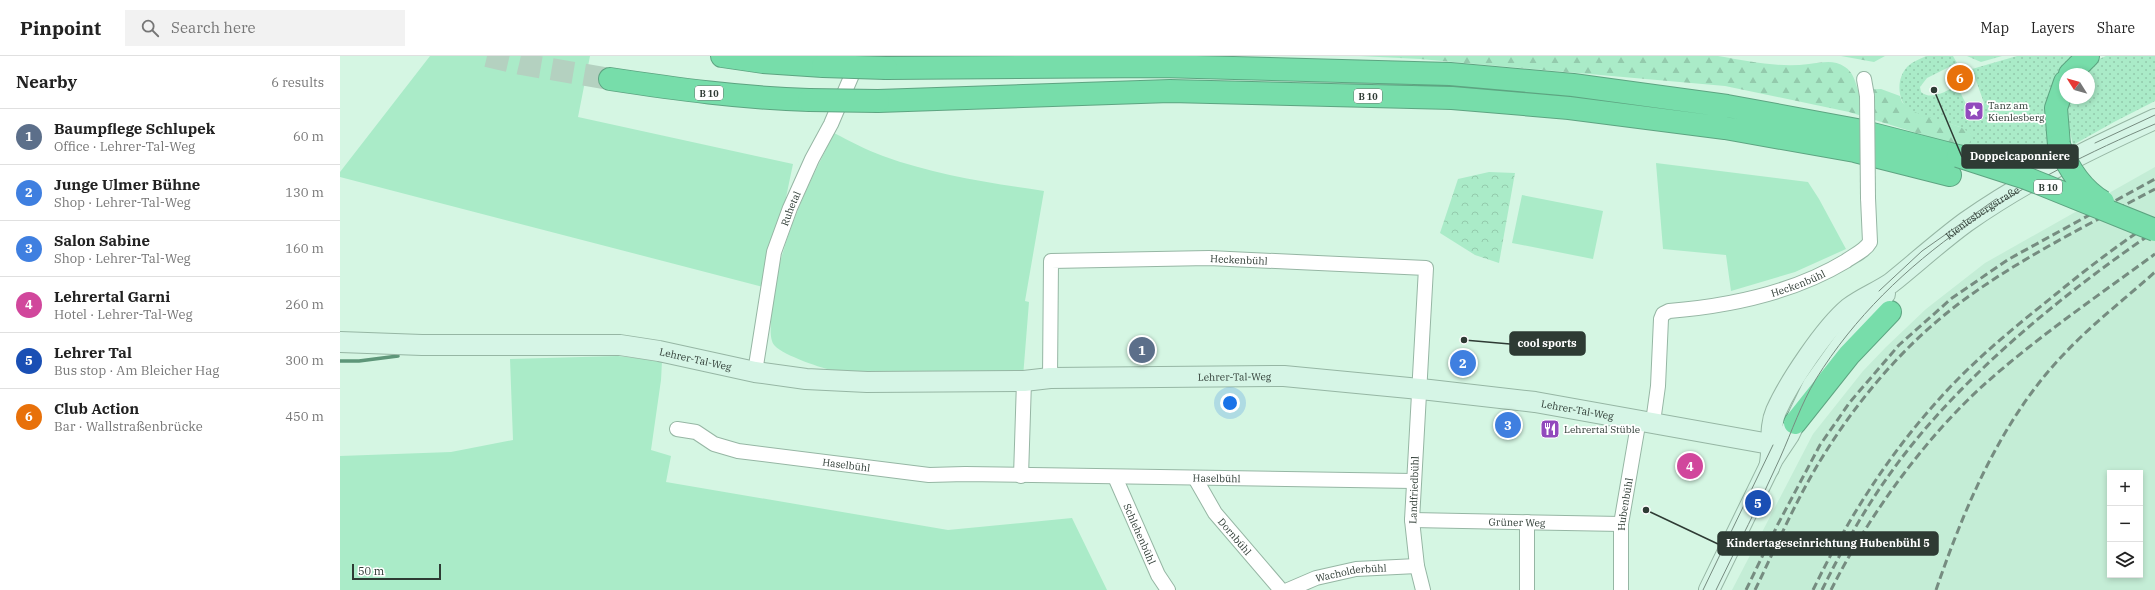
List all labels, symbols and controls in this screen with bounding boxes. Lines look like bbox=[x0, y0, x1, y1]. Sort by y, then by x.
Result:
search box bbox=[125, 10, 405, 46]
text: Pinpoint bbox=[20, 16, 101, 40]
icon: search bbox=[139, 17, 161, 39]
text: Search here bbox=[171, 18, 256, 37]
text: Map bbox=[1981, 19, 2009, 37]
text: Layers bbox=[2031, 19, 2075, 37]
text: Share bbox=[2097, 19, 2135, 37]
pin: 6 bbox=[1947, 63, 1973, 93]
north arrow bbox=[2059, 68, 2095, 104]
text: Nearby bbox=[16, 71, 77, 93]
text: 6 results bbox=[271, 74, 324, 91]
road number: B 10 bbox=[695, 86, 723, 100]
road number: B 10 bbox=[1354, 89, 1382, 103]
place label: Tanz am Kienlesberg bbox=[1988, 99, 2045, 124]
place icon: Tanz am Kienlesberg bbox=[1963, 100, 1985, 122]
text: Baumpflege Schlupek bbox=[54, 119, 215, 138]
text: 1 bbox=[25, 128, 33, 145]
text: 60 m bbox=[293, 128, 324, 145]
text: Office · Lehrer-Tal-Weg bbox=[54, 138, 195, 155]
callout: Doppelcaponniere bbox=[1962, 145, 2078, 168]
text: Doppelcaponniere bbox=[1970, 149, 2070, 163]
text: Junge Ulmer Bühne bbox=[54, 175, 200, 194]
road number: B 10 bbox=[2034, 180, 2062, 194]
street label: Kienlesbergstraße bbox=[1942, 183, 2022, 242]
text: 2 bbox=[25, 184, 33, 201]
text: 130 m bbox=[285, 184, 324, 201]
street label: Ruhetal bbox=[778, 189, 803, 228]
text: Shop · Lehrer-Tal-Weg bbox=[54, 194, 191, 211]
text: Salon Sabine bbox=[54, 231, 150, 250]
text: 3 bbox=[25, 240, 33, 257]
text: 160 m bbox=[285, 240, 324, 257]
text: Shop · Lehrer-Tal-Weg bbox=[54, 250, 191, 267]
street label: Heckenbühl bbox=[1210, 252, 1268, 267]
street label: Heckenbühl bbox=[1769, 267, 1827, 299]
text: Lehrertal Garni bbox=[54, 287, 170, 306]
text: 4 bbox=[25, 296, 33, 313]
text: 260 m bbox=[285, 296, 324, 313]
text: Hotel · Lehrer-Tal-Weg bbox=[54, 306, 193, 323]
callout: cool sports bbox=[1510, 332, 1585, 355]
pin: 1 bbox=[1129, 335, 1155, 365]
text: cool sports bbox=[1517, 336, 1577, 350]
text: Lehrer Tal bbox=[54, 343, 132, 362]
street label: Lehrer-Tal-Weg bbox=[658, 345, 733, 373]
pin: 2 bbox=[1450, 348, 1476, 378]
text: 5 bbox=[25, 352, 33, 369]
text: 300 m bbox=[285, 352, 324, 369]
text: Bus stop · Am Bleicher Hag bbox=[54, 362, 219, 379]
street label: Lehrer-Tal-Weg bbox=[1198, 370, 1272, 383]
your location bbox=[1220, 393, 1240, 413]
street label: Lehrer-Tal-Weg bbox=[1540, 397, 1615, 423]
text: Club Action bbox=[54, 399, 139, 418]
text: 6 bbox=[25, 408, 33, 425]
text: 450 m bbox=[285, 408, 324, 425]
pin: 3 bbox=[1495, 410, 1521, 440]
text: Bar · Wallstraßenbrücke bbox=[54, 418, 203, 435]
restaurant icon: Lehrertal Stüble bbox=[1539, 418, 1561, 440]
place label: Lehrertal Stüble bbox=[1564, 423, 1640, 436]
pin: 4 bbox=[1677, 451, 1703, 481]
street label: Haselbühl bbox=[822, 455, 871, 474]
street label: Landfriedbühl bbox=[1406, 456, 1422, 524]
map controls bbox=[2107, 470, 2143, 578]
button: + bbox=[2107, 470, 2143, 506]
street label: Haselbühl bbox=[1192, 471, 1241, 485]
street label: Hubenbühl bbox=[1615, 477, 1635, 531]
pin: 5 bbox=[1745, 488, 1771, 518]
street label: Schlehenbühl bbox=[1121, 501, 1159, 566]
button: − bbox=[2107, 506, 2143, 542]
street label: Dornbühl bbox=[1215, 515, 1255, 558]
street label: Grüner Weg bbox=[1489, 515, 1546, 529]
callout: Kindertageseinrichtung Hubenbühl 5 bbox=[1718, 532, 1938, 555]
text: Kindertageseinrichtung Hubenbühl 5 bbox=[1726, 536, 1930, 550]
button: layers bbox=[2107, 542, 2143, 578]
street label: Wacholderbühl bbox=[1314, 561, 1387, 584]
scale bar bbox=[352, 562, 441, 581]
text: 50 m bbox=[358, 564, 384, 578]

